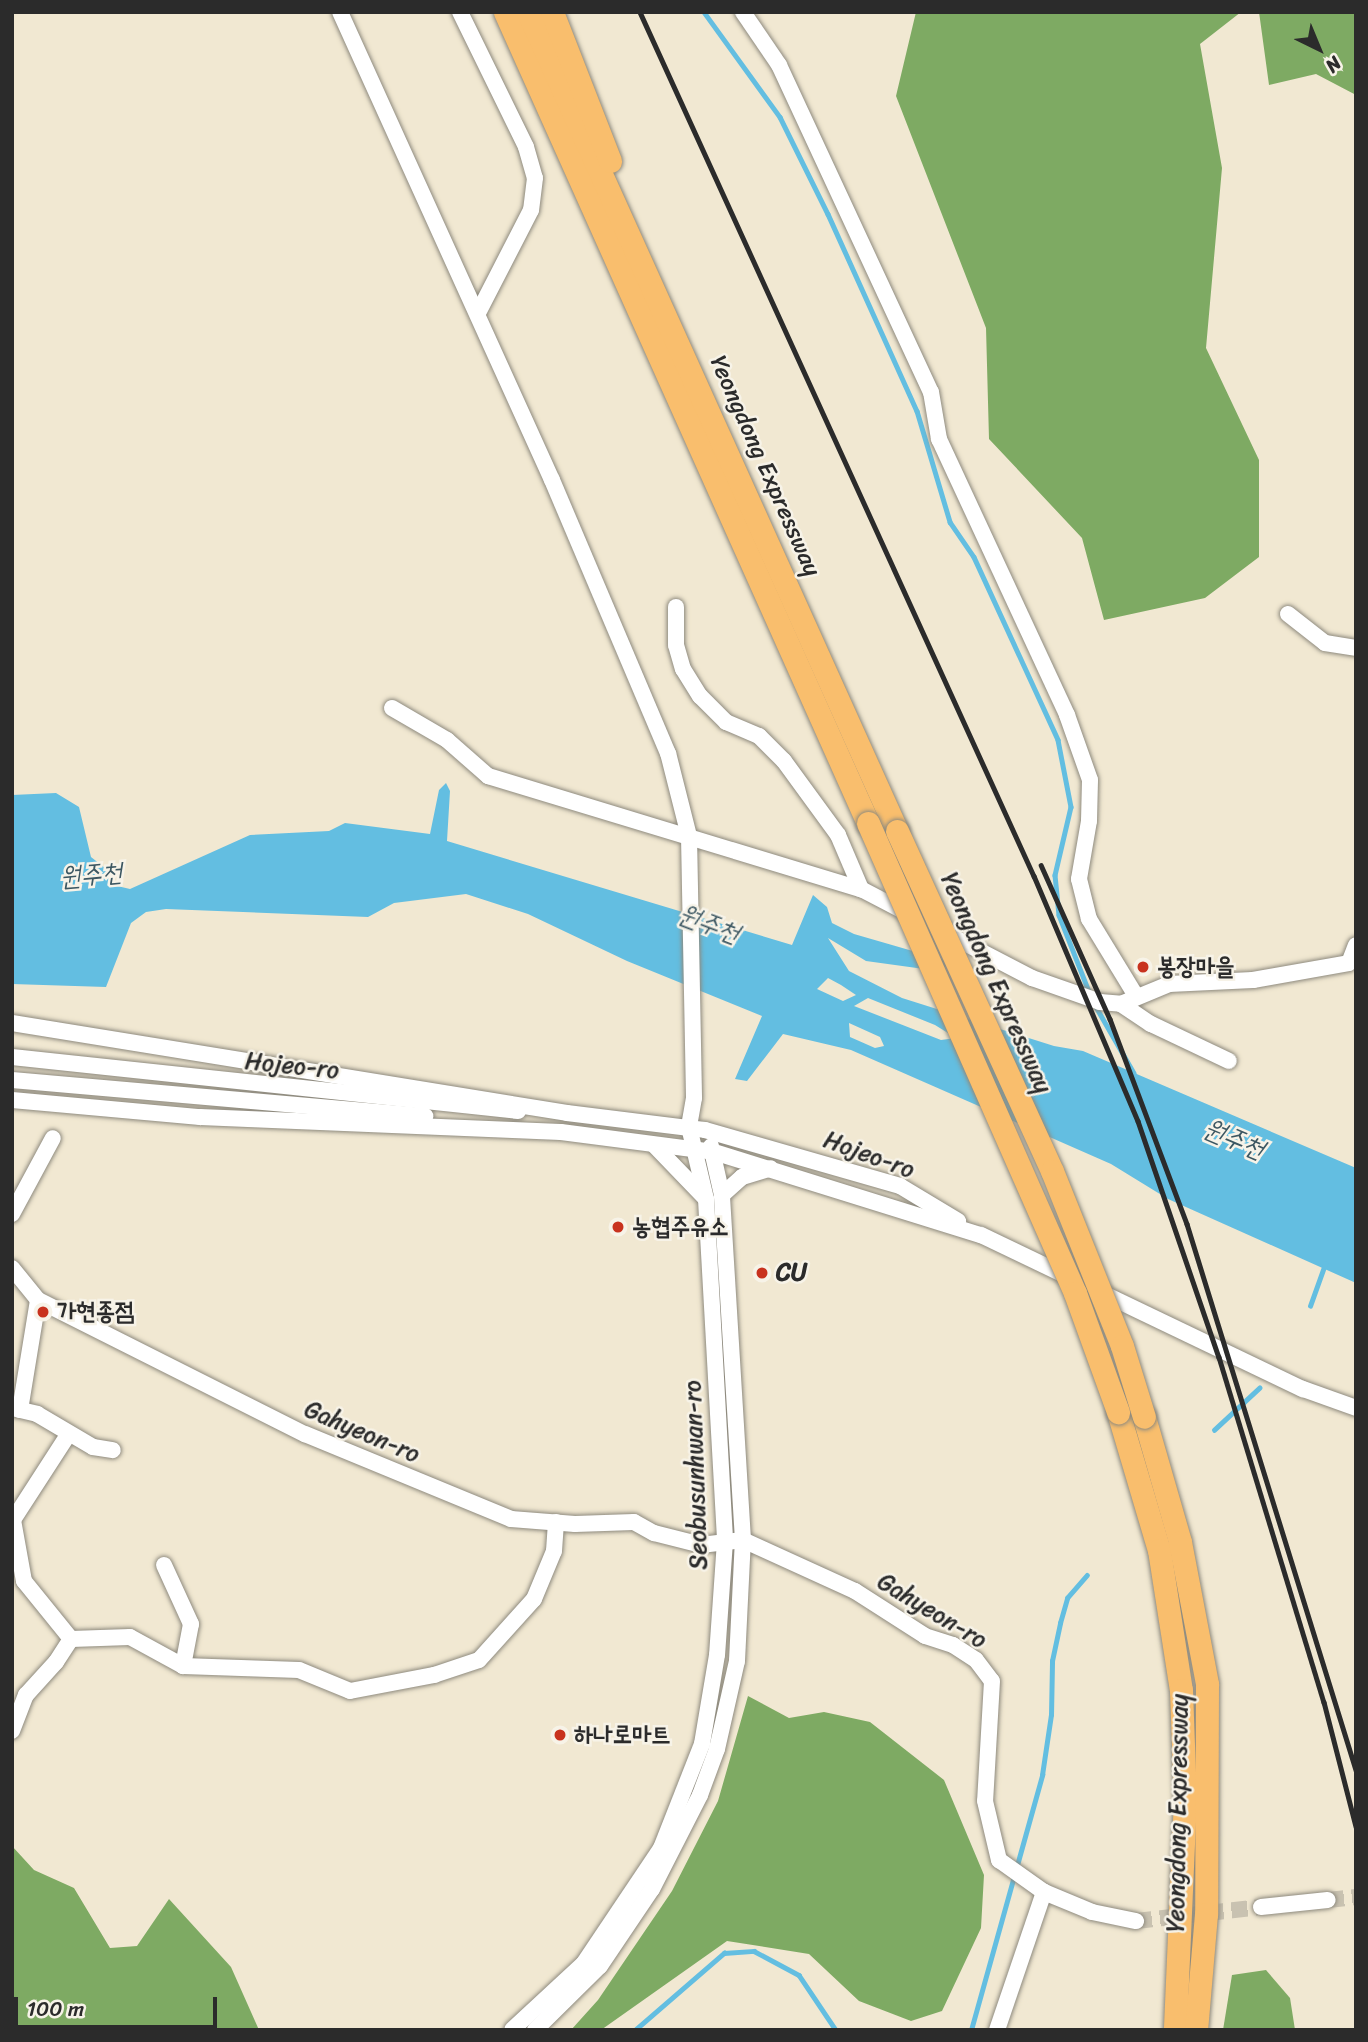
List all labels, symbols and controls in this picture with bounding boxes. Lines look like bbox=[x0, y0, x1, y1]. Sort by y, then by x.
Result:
north arrow bbox=[1284, 14, 1354, 84]
text: N bbox=[1318, 48, 1350, 81]
street label: Yeongdong Expressway bbox=[703, 351, 827, 581]
water label: 원주천 bbox=[58, 857, 124, 893]
street label: Yeongdong Expressway bbox=[934, 868, 1058, 1098]
water label: 원주천 bbox=[674, 898, 744, 950]
place label: 봉장마을 bbox=[1157, 953, 1234, 981]
marker: 봉장마을 bbox=[1135, 959, 1151, 975]
street label: Hojeo-ro bbox=[244, 1047, 340, 1085]
water label: 원주천 bbox=[1199, 1112, 1269, 1166]
street label: Hojeo-ro bbox=[820, 1125, 918, 1185]
place label: 농협주유소 bbox=[632, 1213, 729, 1241]
marker: 농협주유소 bbox=[610, 1219, 626, 1235]
place label: CU bbox=[776, 1259, 807, 1287]
marker: CU bbox=[754, 1265, 770, 1281]
place label: 가현종점 bbox=[57, 1298, 134, 1326]
marker: 가현종점 bbox=[35, 1304, 51, 1320]
street label: Seobusunhwan-ro bbox=[678, 1380, 714, 1570]
street label: Gahyeon-ro bbox=[300, 1395, 424, 1469]
street label: Gahyeon-ro bbox=[872, 1567, 992, 1655]
street label: Yeongdong Expressway bbox=[1162, 1693, 1194, 1933]
place label: 하나로마트 bbox=[574, 1721, 671, 1749]
marker: 하나로마트 bbox=[552, 1727, 568, 1743]
scale bar bbox=[18, 1982, 220, 2026]
text: 100 m bbox=[27, 1990, 84, 2028]

